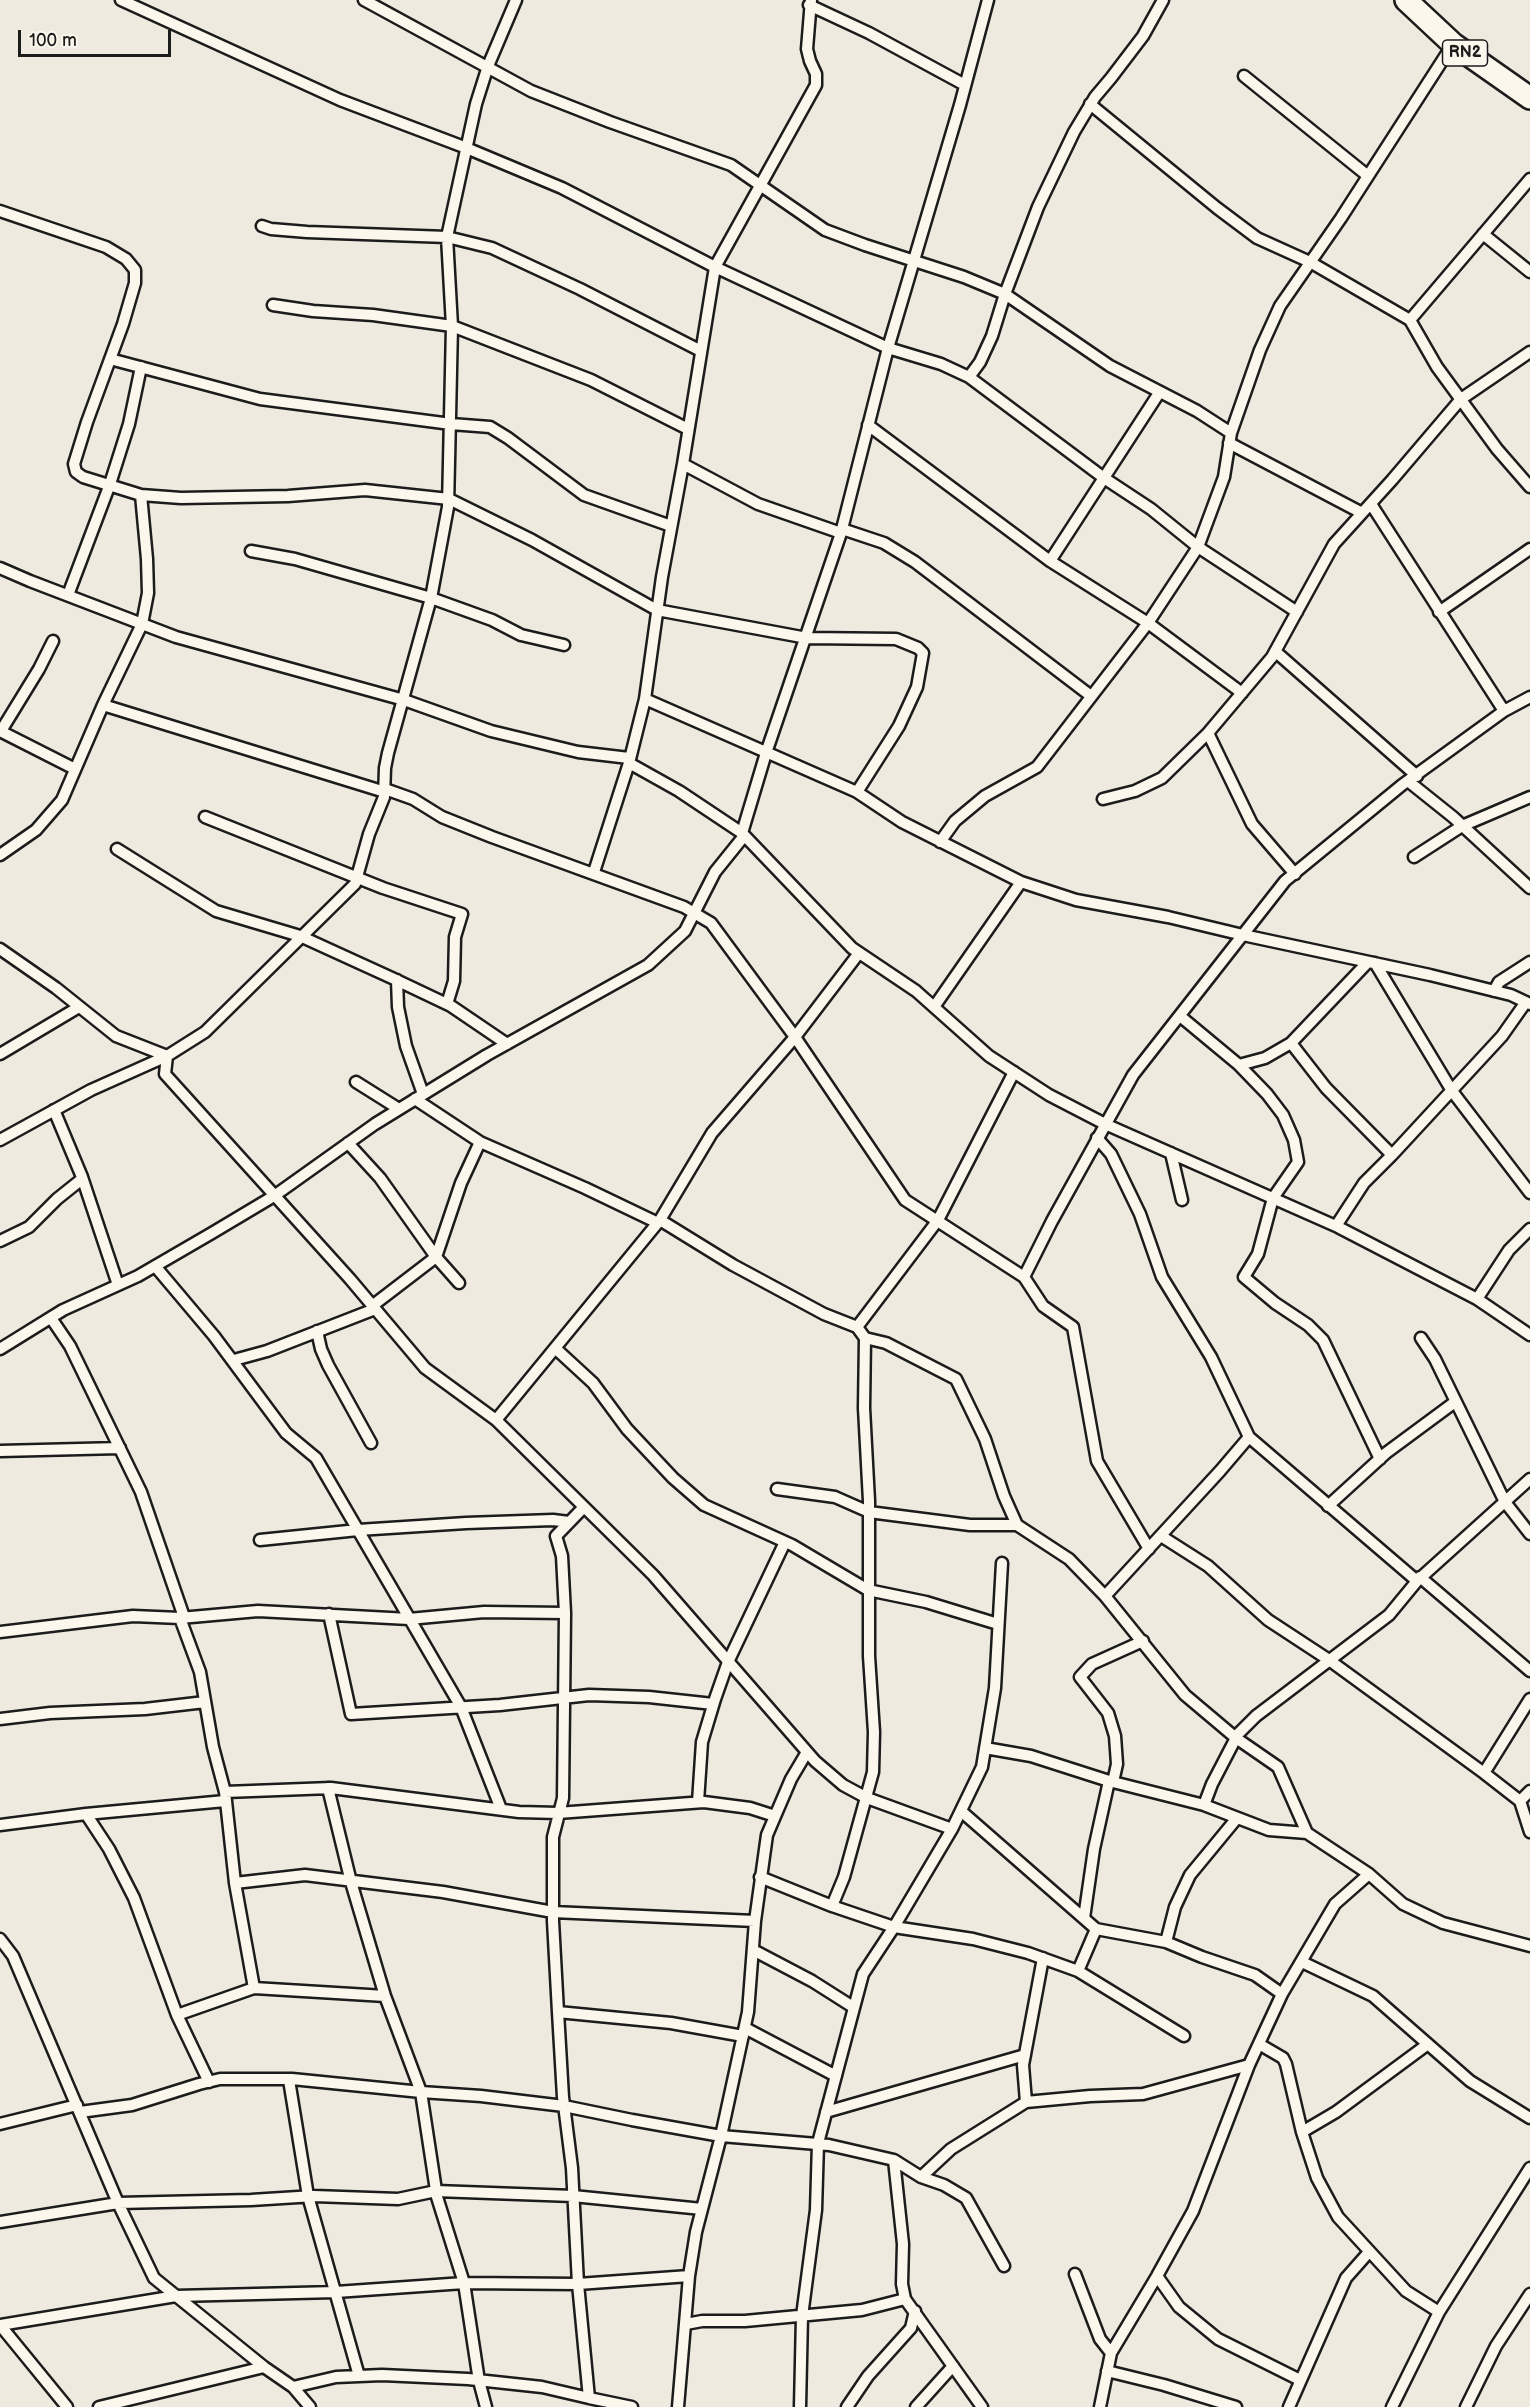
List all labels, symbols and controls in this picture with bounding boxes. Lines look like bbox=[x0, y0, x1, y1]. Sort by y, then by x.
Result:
scale bar bbox=[21, 18, 174, 56]
text: 100 m bbox=[29, 30, 77, 51]
road number: RN2 bbox=[1442, 40, 1488, 66]

